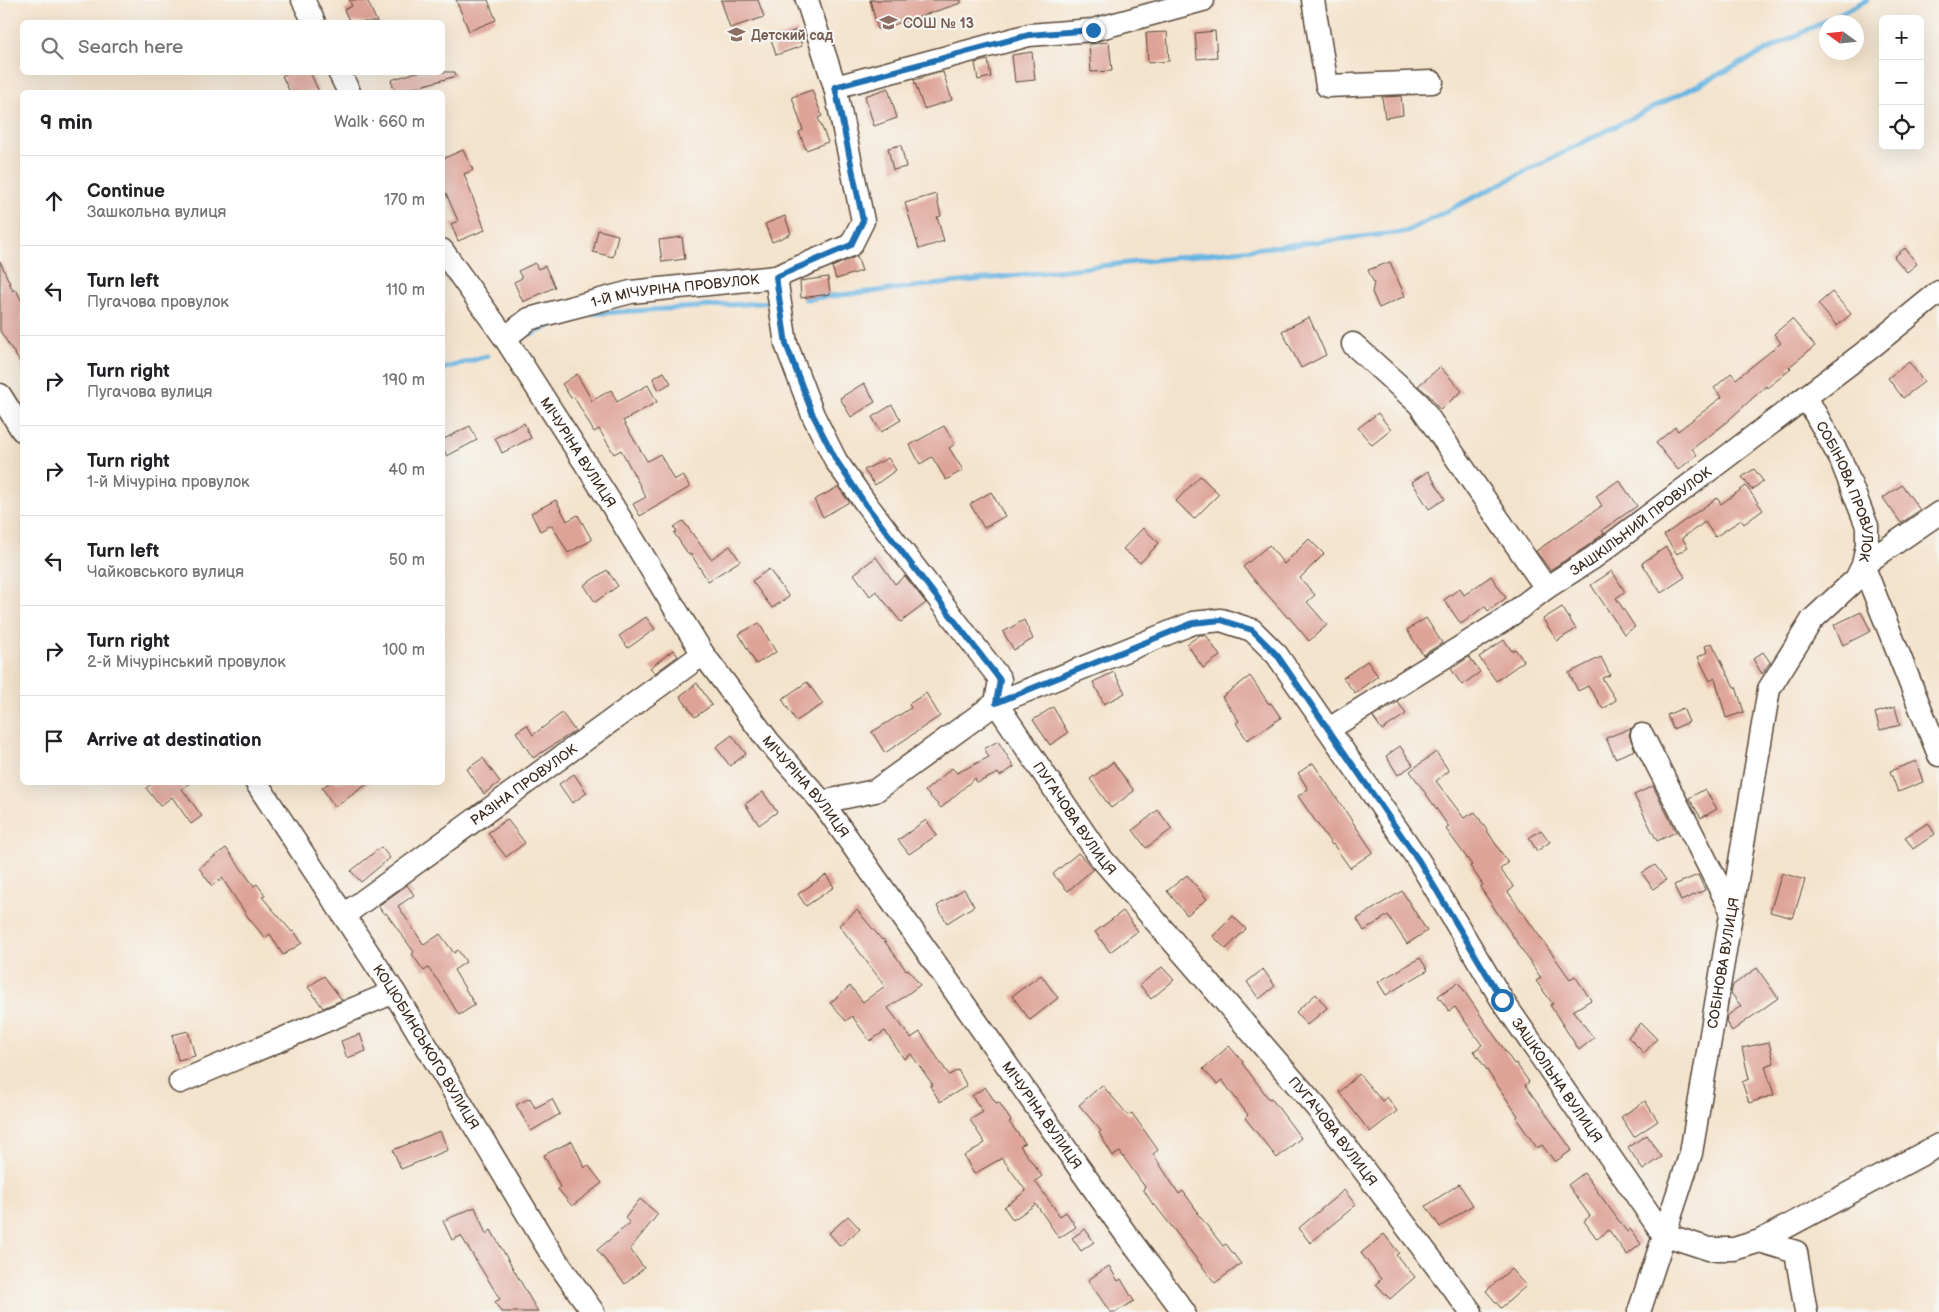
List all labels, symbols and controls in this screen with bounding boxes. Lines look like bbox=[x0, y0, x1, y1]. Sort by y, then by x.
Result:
school or university icon: СОШ № 13 bbox=[879, 13, 899, 33]
place label: СОШ № 13 bbox=[903, 15, 974, 32]
north arrow bbox=[1819, 15, 1864, 60]
map controls bbox=[1879, 15, 1924, 150]
button: + bbox=[1879, 15, 1924, 60]
route end bbox=[1082, 19, 1105, 42]
search box bbox=[20, 20, 445, 75]
school or university icon: Детский сад bbox=[727, 25, 747, 45]
place label: Детский сад bbox=[751, 27, 834, 44]
icon: search bbox=[38, 34, 66, 62]
text: Search here bbox=[78, 36, 183, 59]
button: − bbox=[1879, 60, 1924, 105]
button: locate bbox=[1879, 105, 1924, 150]
text: 9 min bbox=[40, 110, 93, 135]
text: Walk · 660 m bbox=[334, 113, 425, 132]
text: Continue bbox=[87, 180, 165, 203]
icon: ahead bbox=[40, 187, 68, 215]
text: 170 m bbox=[384, 191, 425, 210]
text: Зашкольна вулиця bbox=[87, 203, 227, 222]
text: Turn left bbox=[87, 270, 159, 293]
street label: 1-Й МІЧУРІНА ПРОВУЛОК bbox=[589, 271, 761, 311]
icon: left bbox=[40, 277, 68, 305]
text: 110 m bbox=[386, 281, 425, 300]
text: Пугачова провулок bbox=[87, 293, 229, 312]
text: Turn right bbox=[87, 360, 170, 383]
icon: right bbox=[40, 367, 68, 395]
text: 190 m bbox=[383, 371, 425, 390]
text: Пугачова вулиця bbox=[87, 383, 213, 402]
street label: МІЧУРІНА ВУЛИЦЯ bbox=[536, 394, 619, 511]
street label: СОБІНОВА ПРОВУЛОК bbox=[1812, 418, 1875, 564]
text: Turn right bbox=[87, 450, 170, 473]
icon: right bbox=[40, 457, 68, 485]
text: 40 m bbox=[388, 461, 425, 480]
street label: ЗАШКІЛЬНИЙ ПРОВУЛОК bbox=[1567, 463, 1716, 579]
text: 1-й Мічуріна провулок bbox=[87, 473, 250, 492]
text: Turn left bbox=[87, 540, 159, 563]
icon: left bbox=[40, 547, 68, 575]
text: 50 m bbox=[389, 551, 425, 570]
text: Чайковського вулиця bbox=[87, 563, 244, 582]
text: Turn right bbox=[87, 630, 170, 653]
icon: right bbox=[40, 637, 68, 665]
text: 100 m bbox=[382, 641, 425, 660]
text: 2-й Мічурінський провулок bbox=[87, 653, 286, 672]
icon: arrive bbox=[40, 727, 68, 755]
text: Arrive at destination bbox=[87, 729, 262, 752]
street label: МІЧУРІНА ВУЛИЦЯ bbox=[758, 732, 852, 841]
street label: РАЗІНА ПРОВУЛОК bbox=[467, 740, 581, 829]
street label: ПУГАЧОВА ВУЛИЦЯ bbox=[1029, 759, 1120, 879]
street label: СОБІНОВА ВУЛИЦЯ bbox=[1704, 896, 1743, 1030]
street label: КОЦЮБИНСЬКОГО ВУЛИЦЯ bbox=[369, 961, 483, 1133]
route start bbox=[1491, 989, 1514, 1012]
street label: ЗАШКОЛЬНА ВУЛИЦЯ bbox=[1508, 1015, 1606, 1146]
street label: МІЧУРІНА ВУЛИЦЯ bbox=[998, 1058, 1085, 1172]
street label: ПУГАЧОВА ВУЛИЦЯ bbox=[1285, 1073, 1381, 1189]

